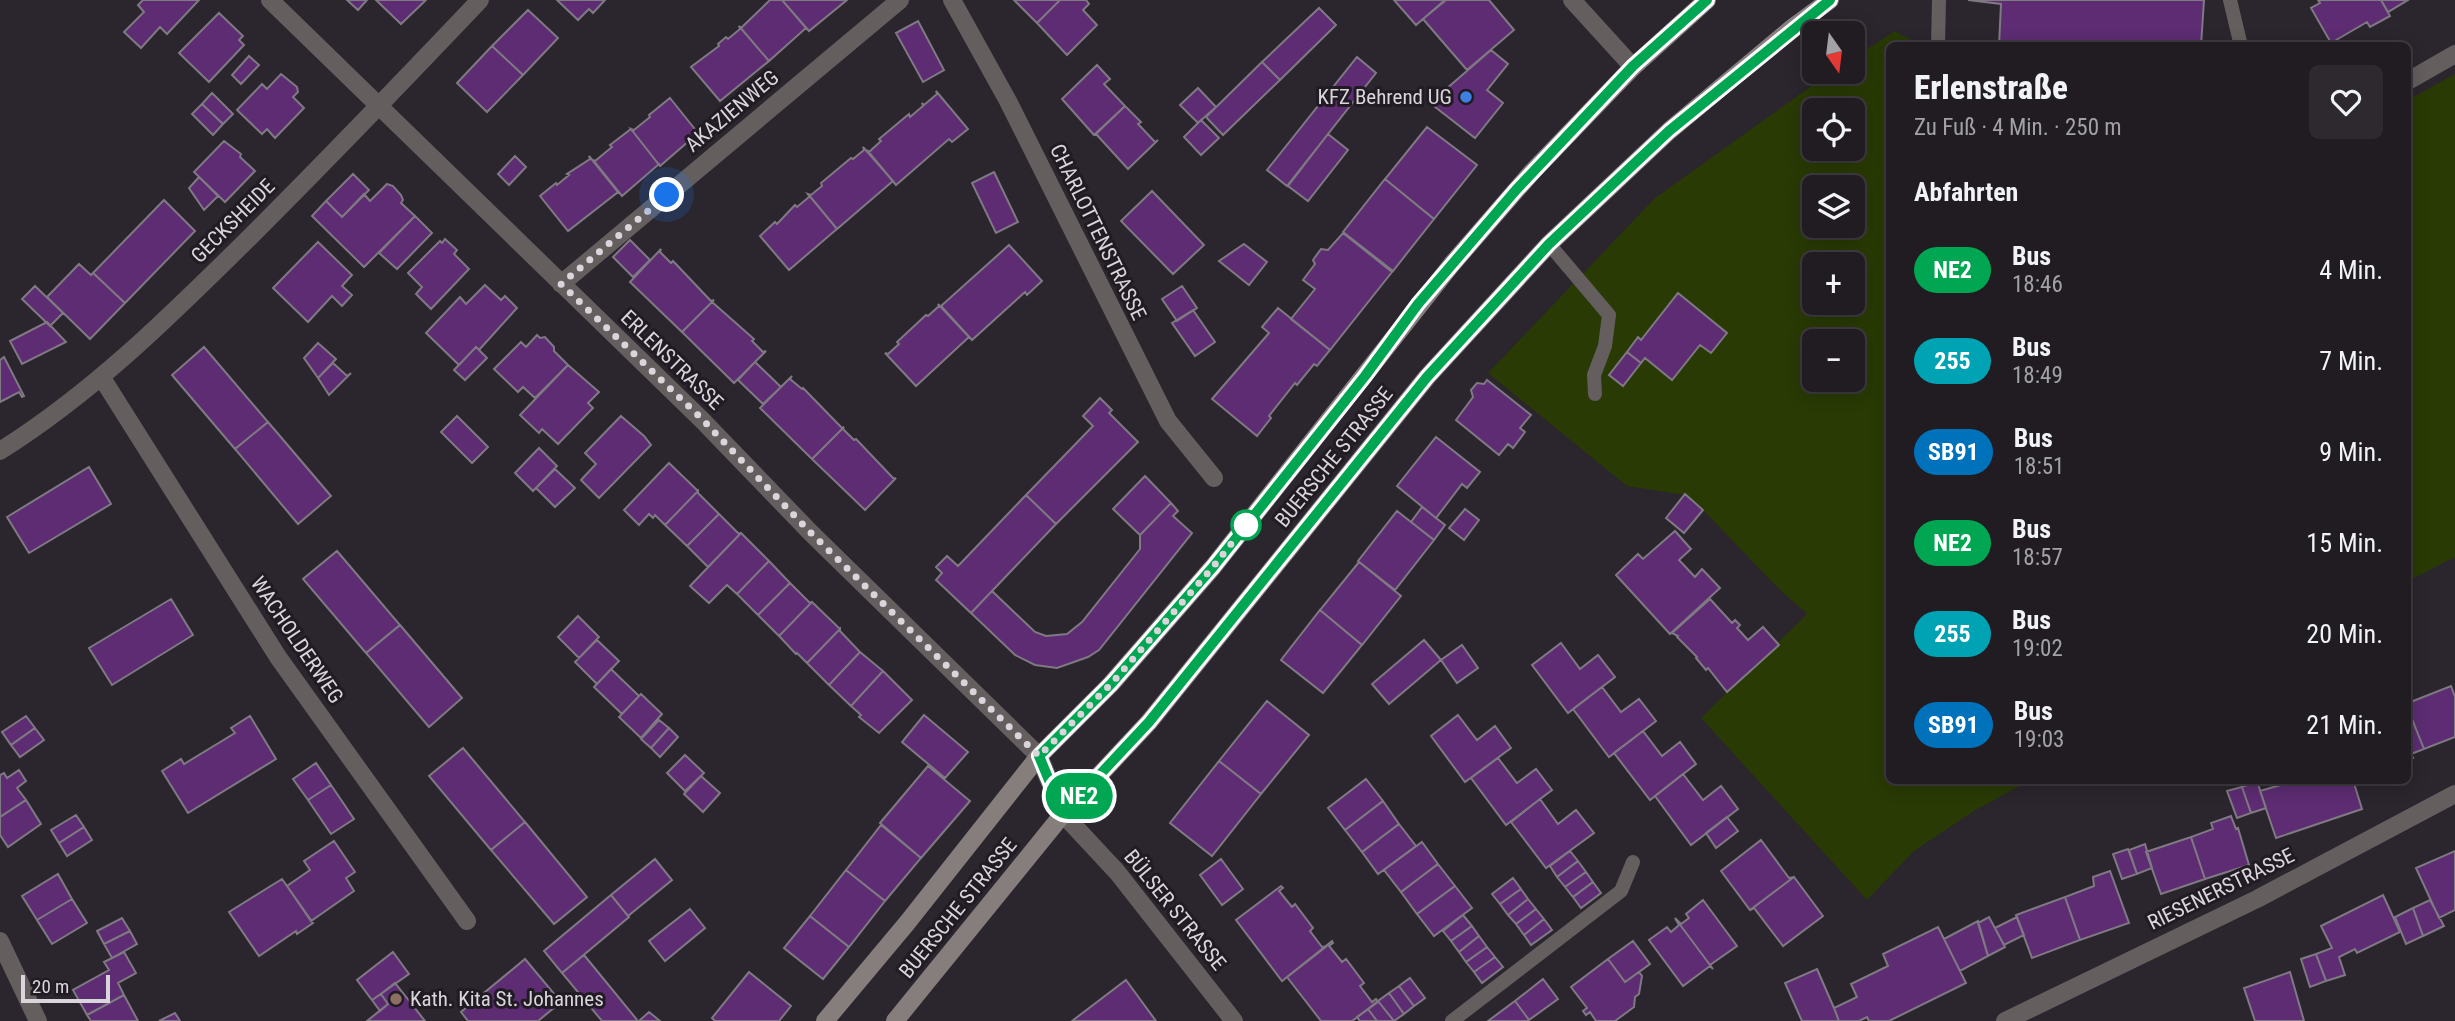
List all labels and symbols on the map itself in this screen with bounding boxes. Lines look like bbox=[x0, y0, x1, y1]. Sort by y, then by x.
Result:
north arrow bbox=[1802, 21, 1866, 84]
street label: AKAZIENWEG bbox=[681, 65, 783, 157]
place label: KFZ Behrend UG bbox=[1318, 85, 1452, 109]
marker: KFZ Behrend UG bbox=[1458, 89, 1474, 105]
street label: CHARLOTTENSTRASSE bbox=[1045, 140, 1151, 324]
street label: GECKSHEIDE bbox=[186, 174, 280, 268]
your location bbox=[649, 177, 684, 212]
street label: ERLENSTRASSE bbox=[616, 305, 728, 415]
street label: BUERSCHE STRASSE bbox=[1270, 382, 1398, 532]
unlabelled marker bbox=[1231, 510, 1261, 540]
street label: WACHOLDERWEG bbox=[246, 572, 348, 708]
line badge: NE2 bbox=[1039, 773, 1119, 819]
street label: BUERSCHE STRASSE bbox=[894, 833, 1022, 983]
street label: RIESENERSTRASSE bbox=[2144, 843, 2298, 935]
street label: BÜLSER STRASSE bbox=[1119, 845, 1231, 975]
scale bar bbox=[21, 972, 110, 1004]
place label: Kath. Kita St. Johannes bbox=[410, 987, 604, 1011]
marker: Kath. Kita St. Johannes bbox=[388, 991, 404, 1007]

